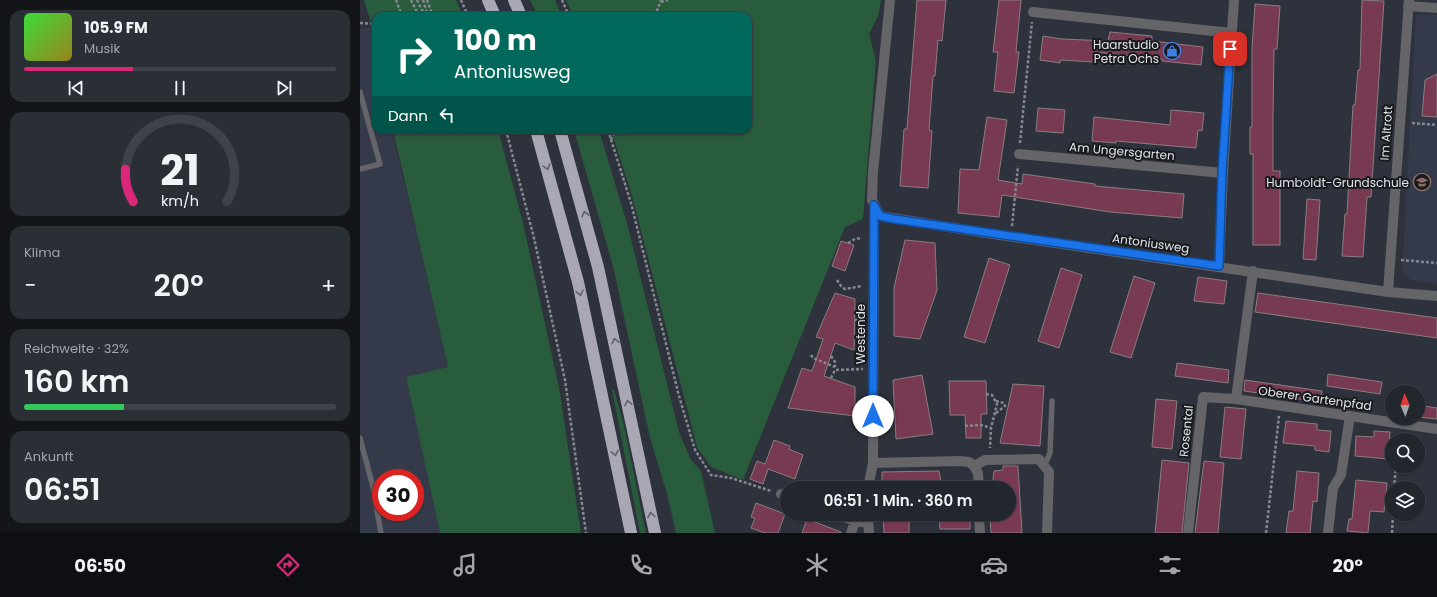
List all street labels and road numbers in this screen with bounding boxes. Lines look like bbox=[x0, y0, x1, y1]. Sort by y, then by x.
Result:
street label: Im Altrott bbox=[1376, 105, 1396, 161]
street label: Am Ungersgarten bbox=[1068, 138, 1176, 164]
street label: Antoniusweg bbox=[1111, 229, 1191, 257]
street label: Westende bbox=[852, 304, 869, 364]
street label: Oberer Gartenpfad bbox=[1257, 382, 1373, 414]
street label: Rosental bbox=[1175, 404, 1197, 458]

